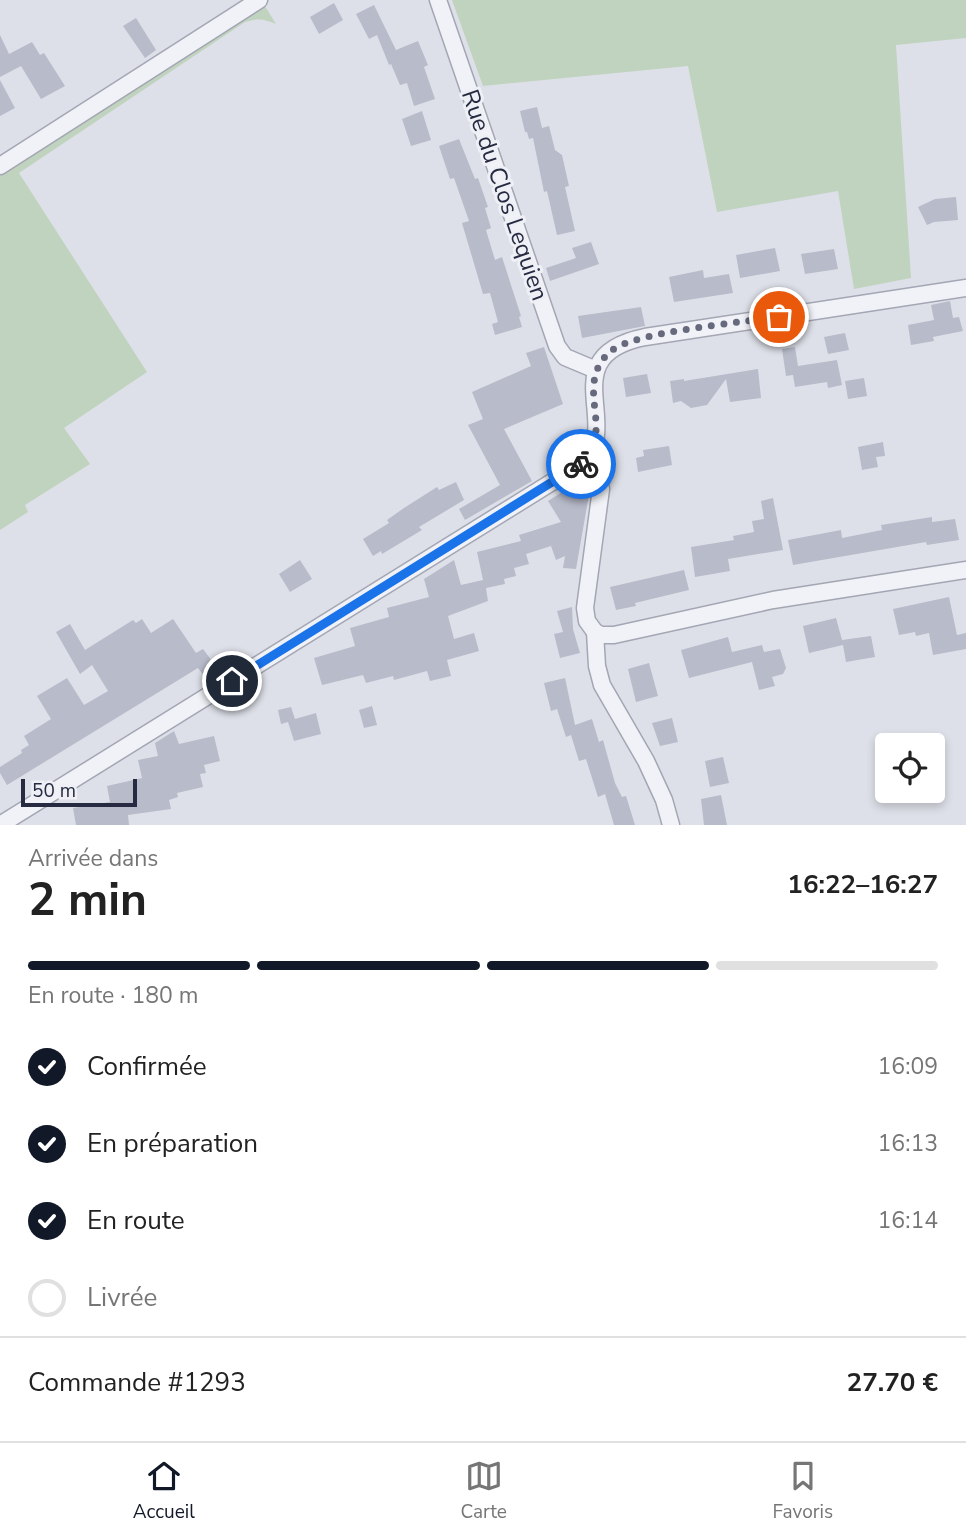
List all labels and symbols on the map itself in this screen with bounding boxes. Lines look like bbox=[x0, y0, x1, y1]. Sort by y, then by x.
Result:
street label: Rue du Clos Lequien bbox=[454, 85, 556, 305]
pin bbox=[749, 287, 809, 347]
courier bbox=[546, 429, 616, 499]
pin bbox=[202, 651, 262, 711]
scale bar bbox=[21, 776, 136, 808]

